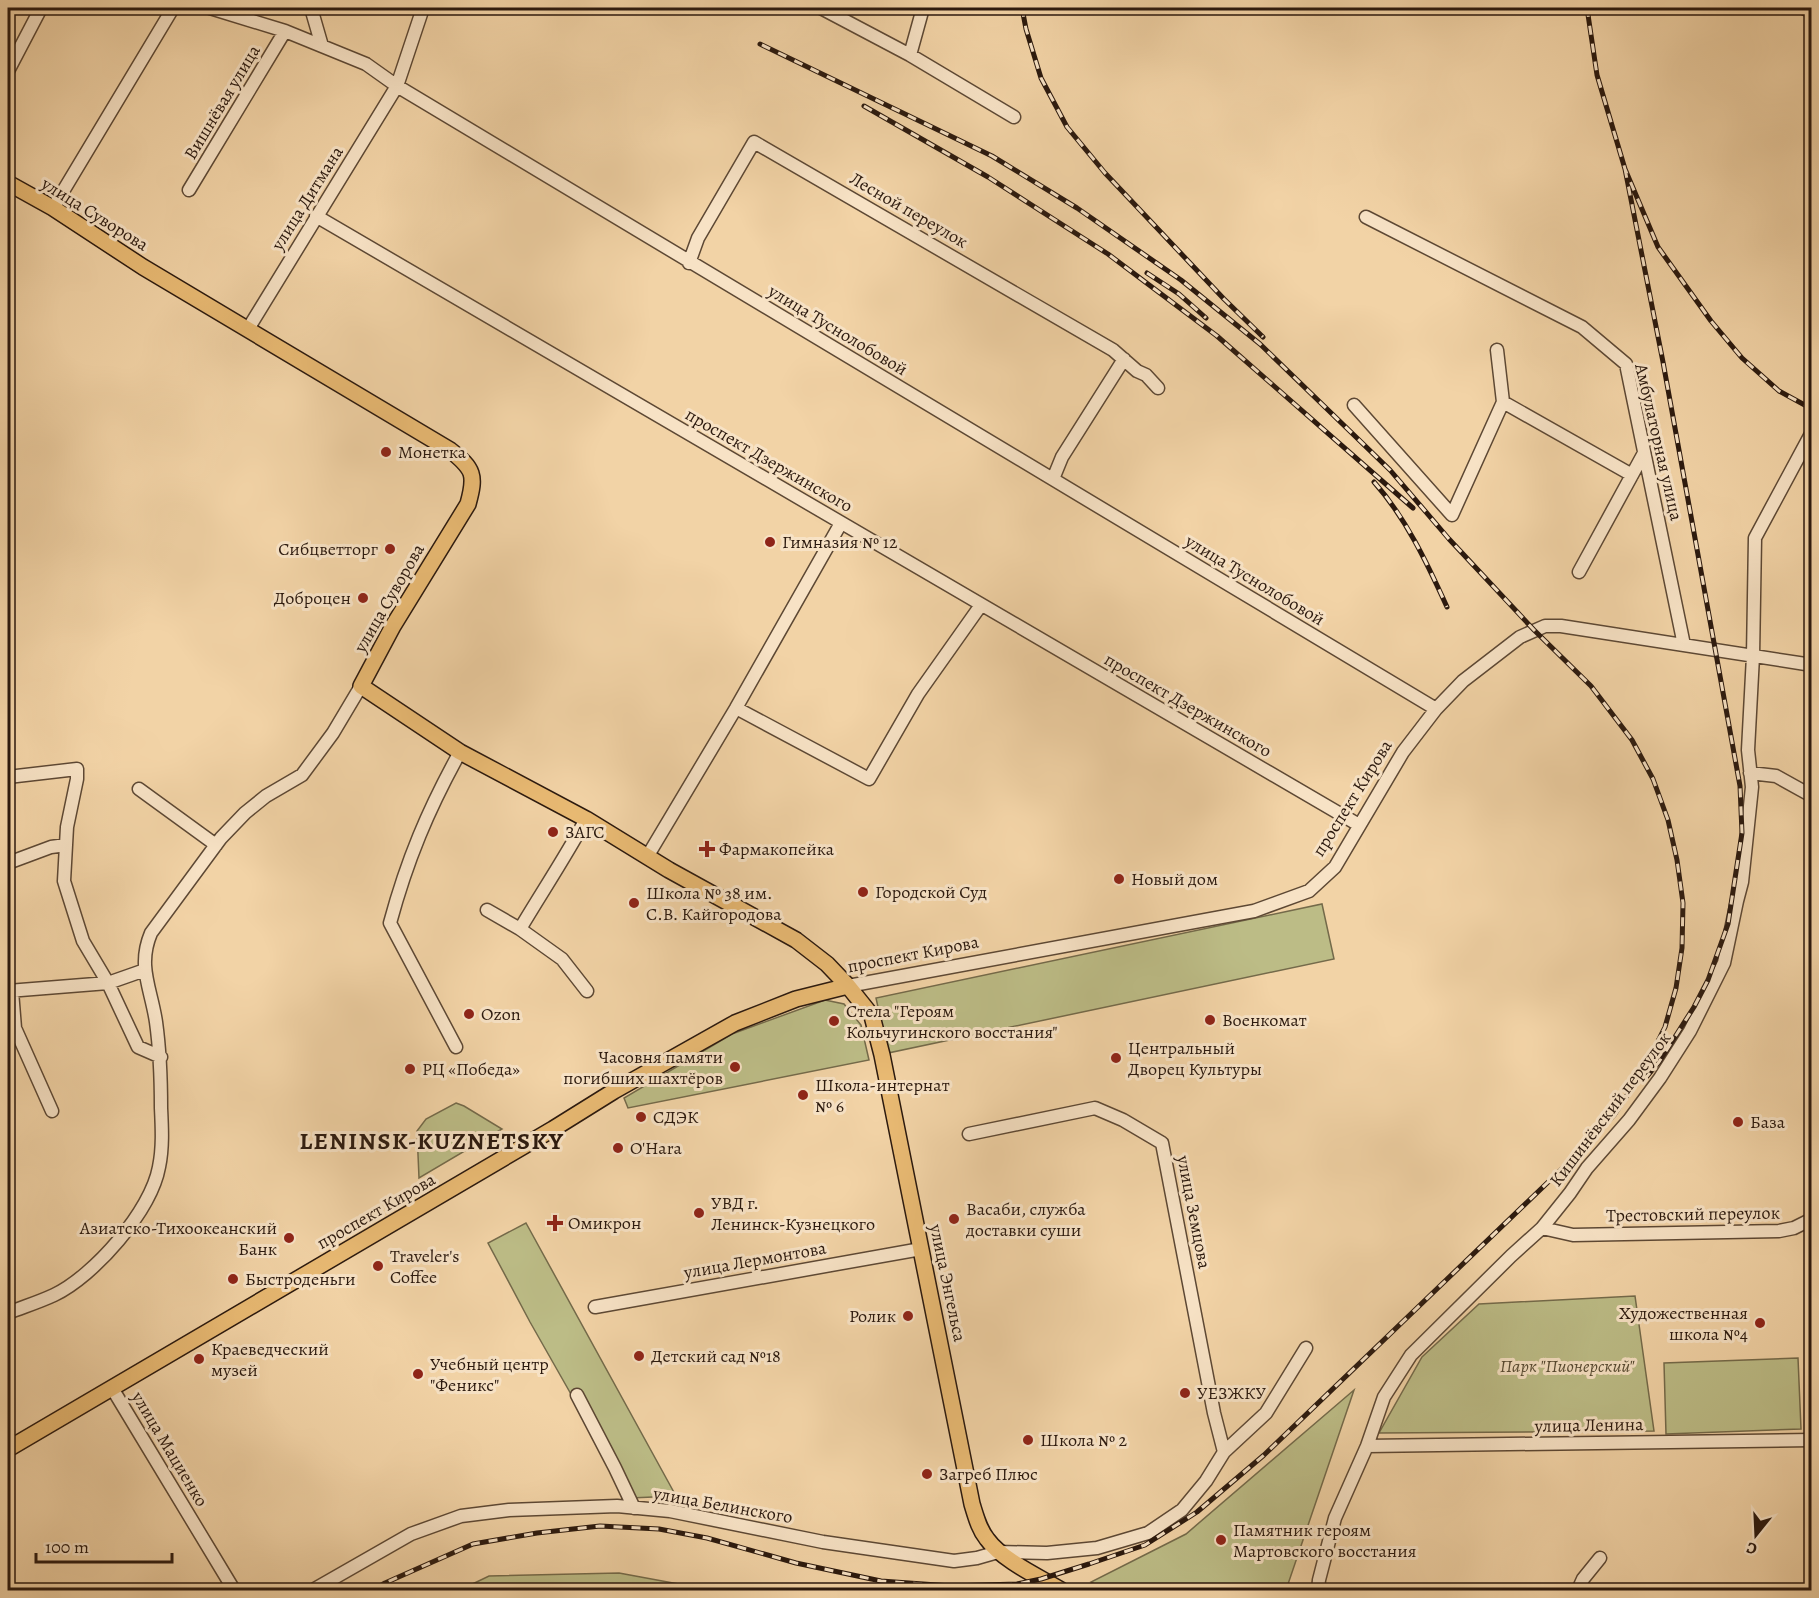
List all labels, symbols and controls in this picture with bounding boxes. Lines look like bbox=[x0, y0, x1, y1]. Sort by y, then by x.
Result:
street label: Вишнёвая улица bbox=[178, 40, 266, 164]
street label: улица Дитмана bbox=[265, 141, 349, 256]
street label: Лесной переулок bbox=[846, 166, 972, 254]
street label: улица Суворова bbox=[36, 171, 154, 257]
street label: улица Туснолобовой bbox=[763, 278, 912, 381]
street label: Амбулаторная улица bbox=[1629, 360, 1689, 523]
street label: проспект Дзержинского bbox=[681, 402, 857, 518]
place label: Монетка bbox=[398, 440, 467, 464]
marker: Монетка bbox=[379, 445, 393, 459]
street label: улица Туснолобовой bbox=[1180, 528, 1329, 631]
place label: Гимназия № 12 bbox=[782, 530, 898, 554]
marker: Гимназия № 12 bbox=[763, 535, 777, 549]
place label: Сибцветторг bbox=[278, 537, 378, 561]
street label: улица Суворова bbox=[348, 539, 430, 658]
marker: Сибцветторг bbox=[383, 542, 397, 556]
place label: Доброцен bbox=[274, 586, 351, 610]
marker: Доброцен bbox=[356, 591, 370, 605]
street label: проспект Дзержинского bbox=[1100, 647, 1276, 763]
street label: проспект Кирова bbox=[1306, 734, 1398, 861]
place label: ЗАГС bbox=[565, 820, 605, 844]
marker: ЗАГС bbox=[546, 825, 560, 839]
place label: Фармакопейка bbox=[719, 837, 835, 861]
marker: Фармакопейка bbox=[700, 842, 714, 856]
place label: Новый дом bbox=[1131, 867, 1218, 891]
marker: Новый дом bbox=[1112, 872, 1126, 886]
place label: Городской Суд bbox=[875, 880, 987, 904]
place label: Школа № 38 им. С.В. Кайгородова bbox=[646, 881, 782, 926]
marker: Городской Суд bbox=[856, 885, 870, 899]
marker: Школа № 38 им. С.В. Кайгородова bbox=[627, 896, 641, 910]
street label: проспект Кирова bbox=[845, 929, 981, 979]
place label: Стела "Героям Кольчугинского восстания" bbox=[846, 999, 1058, 1044]
place label: Ozon bbox=[481, 1002, 521, 1026]
marker: Ozon bbox=[462, 1007, 476, 1021]
place label: Военкомат bbox=[1222, 1008, 1307, 1032]
marker: Военкомат bbox=[1203, 1013, 1217, 1027]
marker: Стела "Героям Кольчугинского восстания" bbox=[827, 1014, 841, 1028]
street label: Кишинёвский переулок bbox=[1544, 1027, 1676, 1191]
place label: Центральный Дворец Культуры bbox=[1128, 1036, 1262, 1081]
place label: Часовня памяти погибших шахтёров bbox=[563, 1045, 723, 1090]
marker: Центральный Дворец Культуры bbox=[1109, 1051, 1123, 1065]
place label: РЦ «Победа» bbox=[422, 1057, 520, 1081]
marker: Часовня памяти погибших шахтёров bbox=[728, 1060, 742, 1074]
marker: РЦ «Победа» bbox=[403, 1062, 417, 1076]
place label: Школа-интернат № 6 bbox=[815, 1073, 950, 1118]
marker: Школа-интернат № 6 bbox=[796, 1088, 810, 1102]
place label: СДЭК bbox=[653, 1105, 699, 1129]
marker: СДЭК bbox=[634, 1110, 648, 1124]
place label: База bbox=[1750, 1110, 1786, 1134]
marker: База bbox=[1731, 1115, 1745, 1129]
district label: LENINSK-KUZNETSKY bbox=[300, 1125, 564, 1157]
place label: O'Hara bbox=[630, 1136, 682, 1160]
marker: O'Hara bbox=[611, 1141, 625, 1155]
street label: улица Земцова bbox=[1171, 1152, 1217, 1271]
street label: проспект Кирова bbox=[312, 1167, 440, 1255]
place label: УВД г. Ленинск-Кузнецкого bbox=[711, 1191, 875, 1236]
place label: Васаби, служба доставки суши bbox=[965, 1197, 1086, 1242]
street label: Трестовский переулок bbox=[1606, 1200, 1780, 1228]
marker: УВД г. Ленинск-Кузнецкого bbox=[692, 1206, 706, 1220]
place label: Омикрон bbox=[568, 1211, 641, 1235]
marker: Васаби, служба доставки суши bbox=[947, 1212, 961, 1226]
marker: Омикрон bbox=[546, 1214, 564, 1232]
place label: Азиатско-Тихоокеанский Банк bbox=[79, 1216, 277, 1261]
street label: улица Энгельса bbox=[924, 1221, 972, 1345]
marker: Азиатско-Тихоокеанский Банк bbox=[282, 1231, 296, 1245]
street label: улица Лермонтова bbox=[681, 1236, 829, 1285]
place label: Traveler's Coffee bbox=[390, 1244, 460, 1289]
marker: Traveler's Coffee bbox=[371, 1259, 385, 1273]
place label: Быстроденьги bbox=[245, 1267, 356, 1291]
marker: Быстроденьги bbox=[226, 1272, 240, 1286]
place label: Художественная школа №4 bbox=[1619, 1301, 1748, 1346]
place label: Ролик bbox=[849, 1304, 896, 1328]
marker: Ролик bbox=[901, 1309, 915, 1323]
marker: Художественная школа №4 bbox=[1753, 1316, 1767, 1330]
place label: Краеведческий музей bbox=[211, 1337, 329, 1382]
place label: Детский сад №18 bbox=[651, 1344, 781, 1368]
marker: Детский сад №18 bbox=[632, 1349, 646, 1363]
marker: Краеведческий музей bbox=[192, 1352, 206, 1366]
place label: Учебный центр "Феникс" bbox=[430, 1352, 549, 1397]
park label: Парк "Пионерский" bbox=[1500, 1354, 1635, 1378]
marker: Учебный центр "Феникс" bbox=[411, 1367, 425, 1381]
place label: УЕЗЖКУ bbox=[1197, 1381, 1266, 1405]
street label: улица Мациенко bbox=[126, 1386, 214, 1511]
marker: УЕЗЖКУ bbox=[1178, 1386, 1192, 1400]
street label: улица Ленина bbox=[1533, 1412, 1644, 1438]
place label: Школа № 2 bbox=[1040, 1428, 1128, 1452]
marker: Школа № 2 bbox=[1021, 1433, 1035, 1447]
place label: Загреб Плюс bbox=[939, 1462, 1038, 1486]
marker: Загреб Плюс bbox=[920, 1467, 934, 1481]
street label: улица Белинского bbox=[651, 1481, 794, 1529]
north arrow bbox=[1726, 1505, 1786, 1565]
place label: Памятник героям Мартовского восстания bbox=[1233, 1518, 1417, 1563]
scale bar bbox=[36, 1526, 172, 1564]
marker: Памятник героям Мартовского восстания bbox=[1214, 1533, 1228, 1547]
text: 100 m bbox=[45, 1535, 89, 1559]
text: С bbox=[1743, 1536, 1760, 1560]

